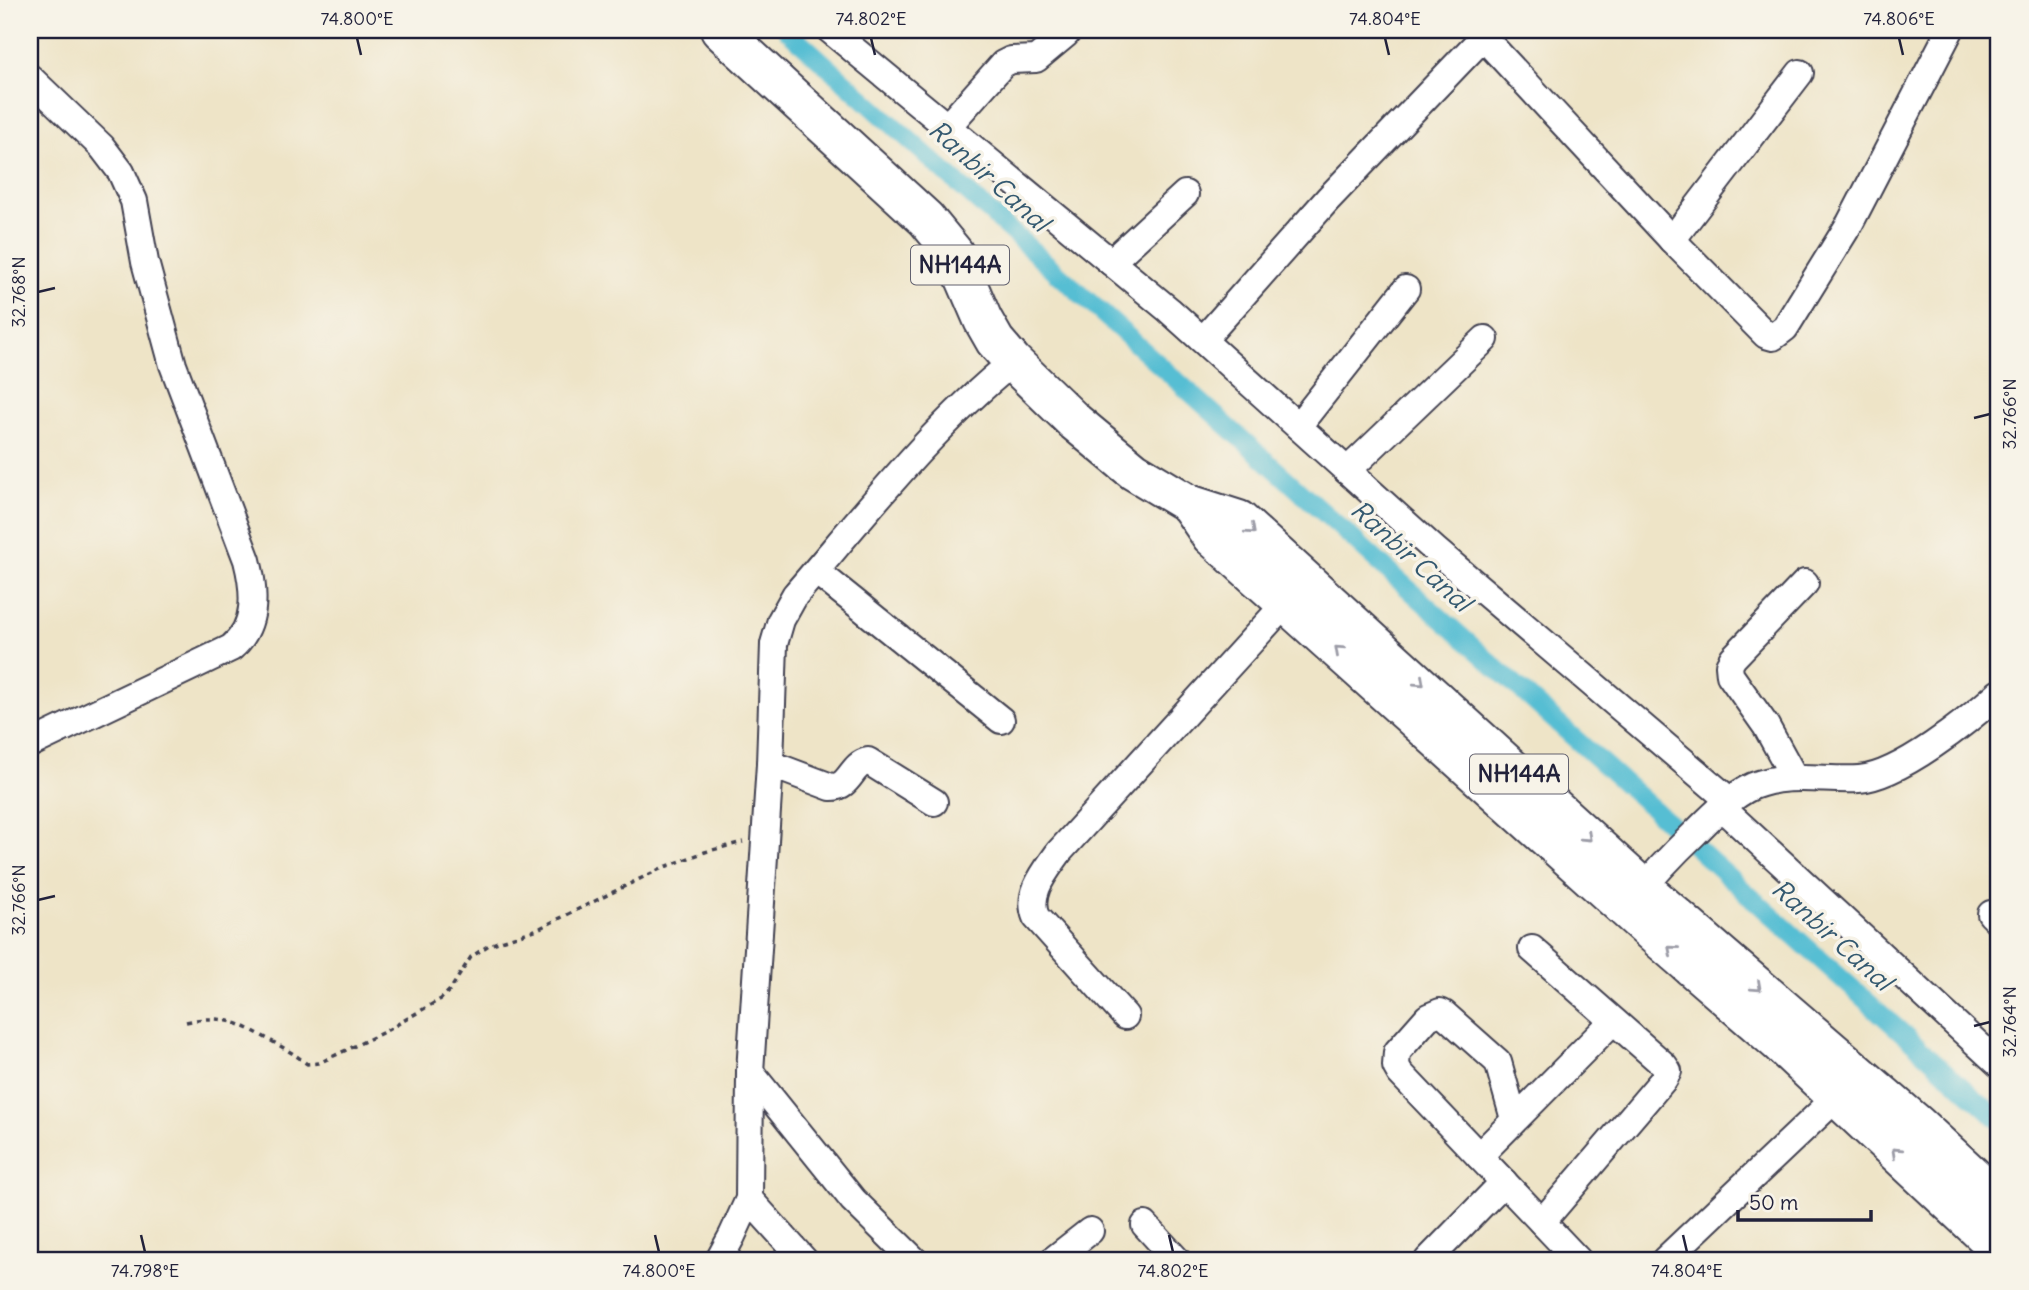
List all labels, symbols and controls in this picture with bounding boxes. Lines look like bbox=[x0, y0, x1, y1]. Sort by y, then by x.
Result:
text: 74.800°E bbox=[320, 7, 394, 30]
text: 74.802°E bbox=[835, 7, 907, 30]
text: 74.804°E bbox=[1349, 7, 1421, 30]
text: 74.806°E bbox=[1863, 7, 1935, 30]
water label: Ranbir Canal bbox=[922, 113, 1059, 240]
road number: NH144A bbox=[911, 246, 1009, 284]
text: 32.768°N bbox=[7, 256, 30, 328]
text: 32.766°N bbox=[1998, 378, 2021, 450]
water label: Ranbir Canal bbox=[1344, 493, 1481, 620]
one-way arrow bbox=[1243, 522, 1256, 534]
one-way arrow bbox=[1334, 646, 1347, 659]
one-way arrow bbox=[1411, 674, 1424, 687]
road number: NH144A bbox=[1470, 754, 1568, 794]
one-way arrow bbox=[1579, 828, 1592, 841]
text: 32.766°N bbox=[7, 864, 30, 936]
water label: Ranbir Canal bbox=[1765, 872, 1902, 999]
one-way arrow bbox=[1667, 946, 1680, 958]
one-way arrow bbox=[1749, 979, 1762, 991]
text: 32.764°N bbox=[1998, 986, 2021, 1058]
one-way arrow bbox=[1891, 1148, 1904, 1161]
scale bar bbox=[1738, 1178, 1871, 1222]
text: 50 m bbox=[1749, 1189, 1798, 1216]
text: 74.798°E bbox=[111, 1259, 179, 1282]
text: 74.800°E bbox=[622, 1259, 696, 1282]
text: 74.802°E bbox=[1137, 1259, 1209, 1282]
text: 74.804°E bbox=[1651, 1259, 1723, 1282]

